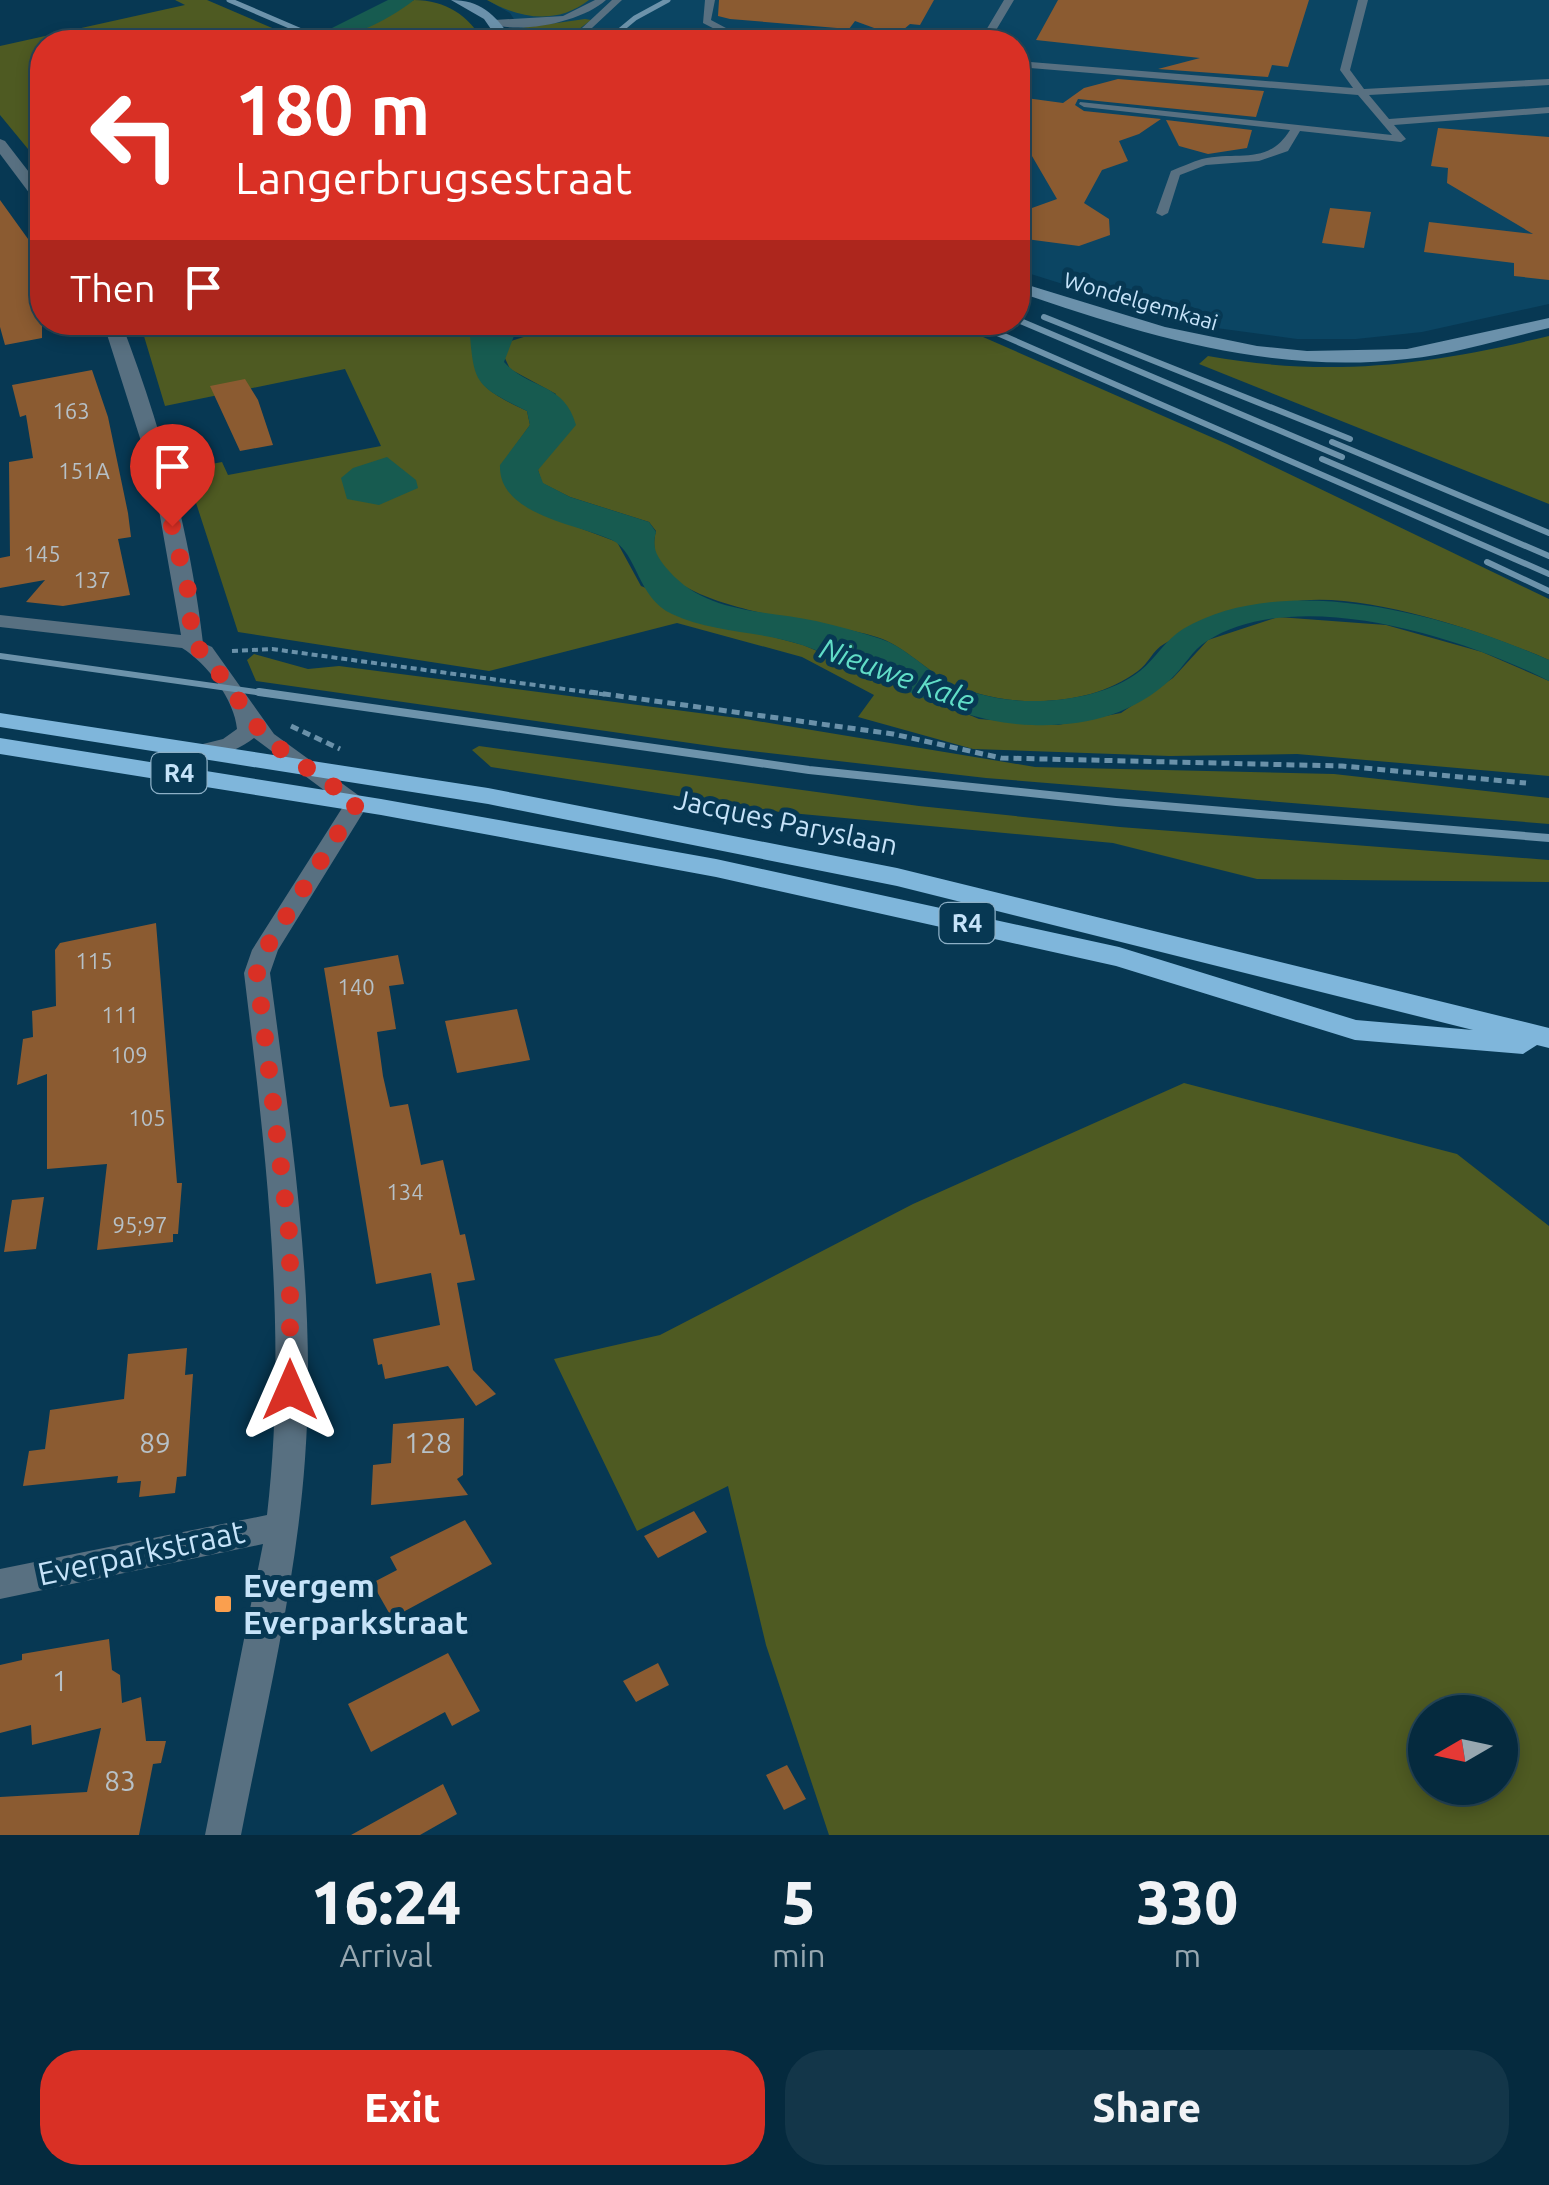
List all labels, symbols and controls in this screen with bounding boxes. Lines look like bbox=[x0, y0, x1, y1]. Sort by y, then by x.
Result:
icon: left bbox=[70, 70, 200, 200]
text: 180 m bbox=[235, 70, 430, 148]
text: Langerbrugsestraat bbox=[235, 152, 632, 203]
icon: arrive bbox=[176, 260, 231, 315]
text: Then bbox=[70, 267, 156, 309]
street label: Wondelgemkaai bbox=[1061, 267, 1221, 334]
house number: 163 bbox=[52, 398, 90, 423]
pin bbox=[130, 424, 215, 527]
icon: arrive bbox=[145, 439, 200, 494]
house number: 151A bbox=[58, 458, 110, 483]
house number: 145 bbox=[23, 541, 61, 566]
house number: 137 bbox=[73, 567, 111, 592]
water label: Nieuwe Kale bbox=[815, 630, 979, 718]
road number: R4 bbox=[152, 753, 206, 793]
street label: Jacques Paryslaan bbox=[672, 783, 901, 860]
road number: R4 bbox=[940, 903, 994, 943]
house number: 115 bbox=[75, 948, 113, 973]
house number: 140 bbox=[337, 974, 375, 999]
house number: 111 bbox=[101, 1002, 139, 1027]
house number: 109 bbox=[110, 1042, 148, 1067]
house number: 105 bbox=[128, 1105, 166, 1130]
house number: 134 bbox=[386, 1179, 424, 1204]
house number: 95;97 bbox=[112, 1212, 168, 1237]
position arrow bbox=[238, 1338, 342, 1442]
house number: 89 bbox=[139, 1427, 171, 1458]
house number: 128 bbox=[404, 1427, 452, 1458]
street label: Everparkstraat bbox=[34, 1512, 248, 1592]
place label: Evergem Everparkstraat bbox=[243, 1567, 468, 1640]
marker: Evergem Everparkstraat bbox=[212, 1593, 234, 1615]
house number: 1 bbox=[52, 1665, 68, 1696]
north arrow bbox=[1408, 1695, 1518, 1805]
map controls bbox=[1408, 1695, 1518, 1805]
house number: 83 bbox=[104, 1765, 136, 1796]
text: 16:24 bbox=[311, 1868, 461, 1935]
text: 5 bbox=[782, 1868, 816, 1935]
text: 330 bbox=[1137, 1868, 1238, 1935]
text: Arrival bbox=[339, 1937, 433, 1973]
text: min bbox=[772, 1937, 826, 1973]
text: m bbox=[1173, 1937, 1201, 1973]
button: Exit bbox=[40, 2050, 765, 2165]
button: Share bbox=[785, 2050, 1509, 2165]

